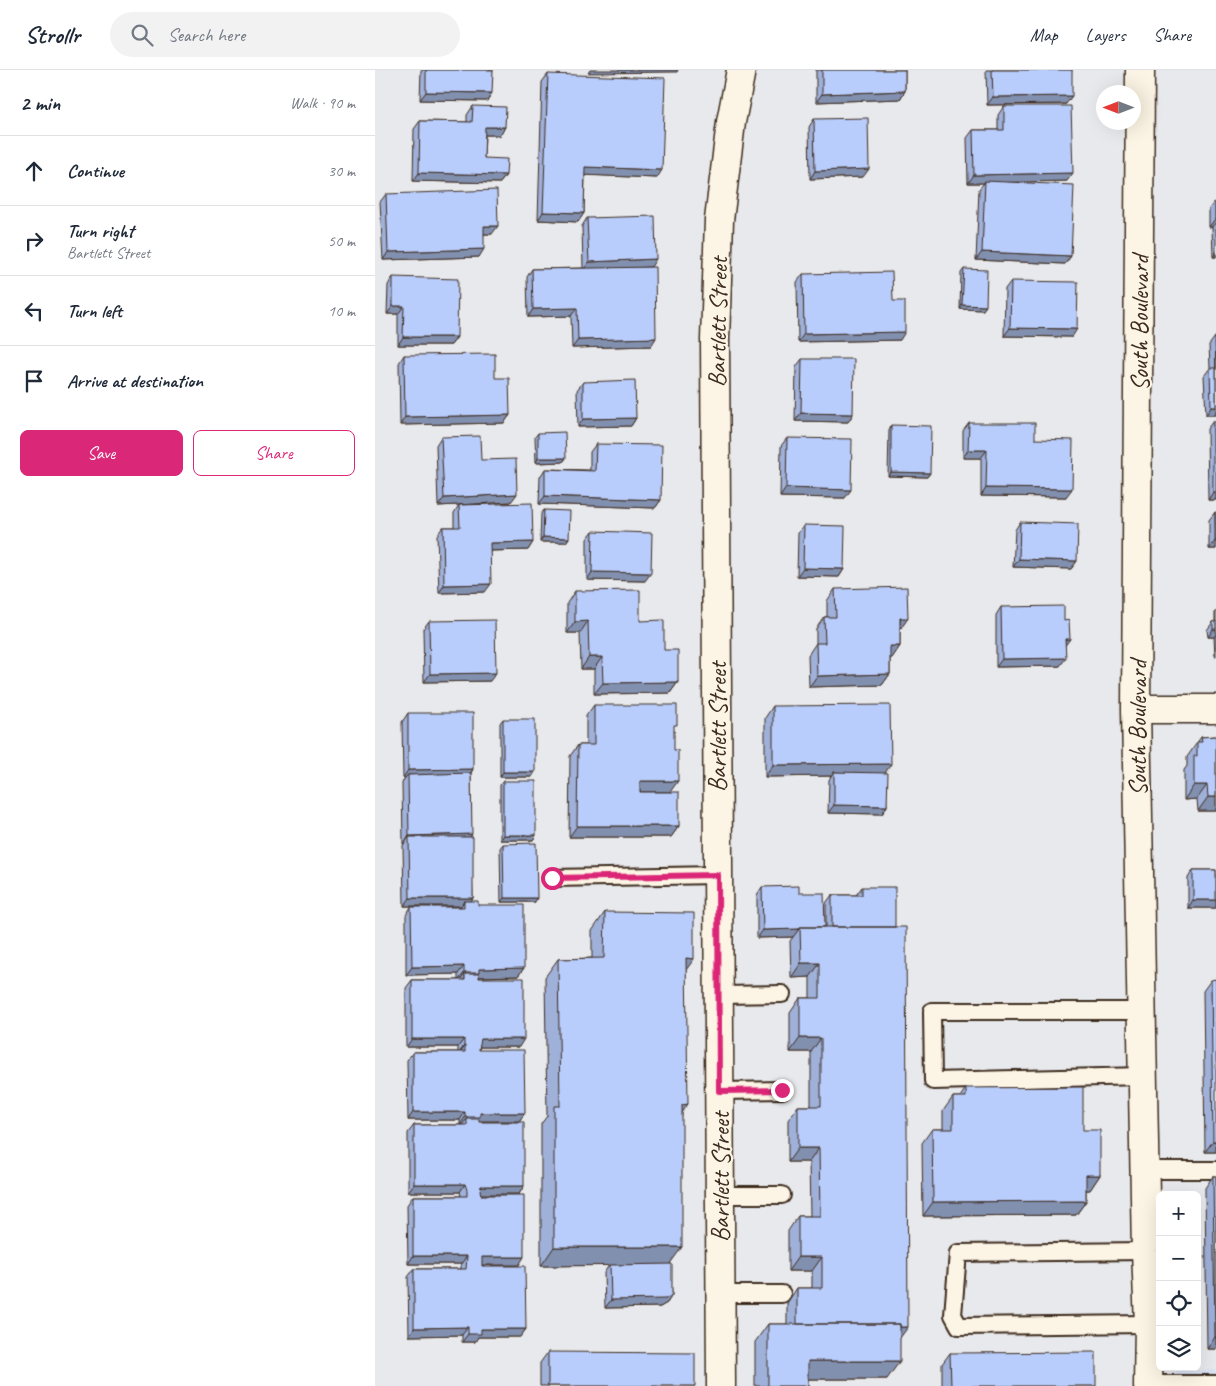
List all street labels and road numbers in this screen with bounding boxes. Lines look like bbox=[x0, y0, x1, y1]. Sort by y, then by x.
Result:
street label: South Boulevard bbox=[1124, 252, 1156, 391]
street label: Bartlett Street bbox=[701, 254, 735, 387]
street label: South Boulevard bbox=[1122, 657, 1154, 796]
street label: Bartlett Street bbox=[702, 659, 734, 792]
street label: Bartlett Street bbox=[705, 1109, 737, 1242]

